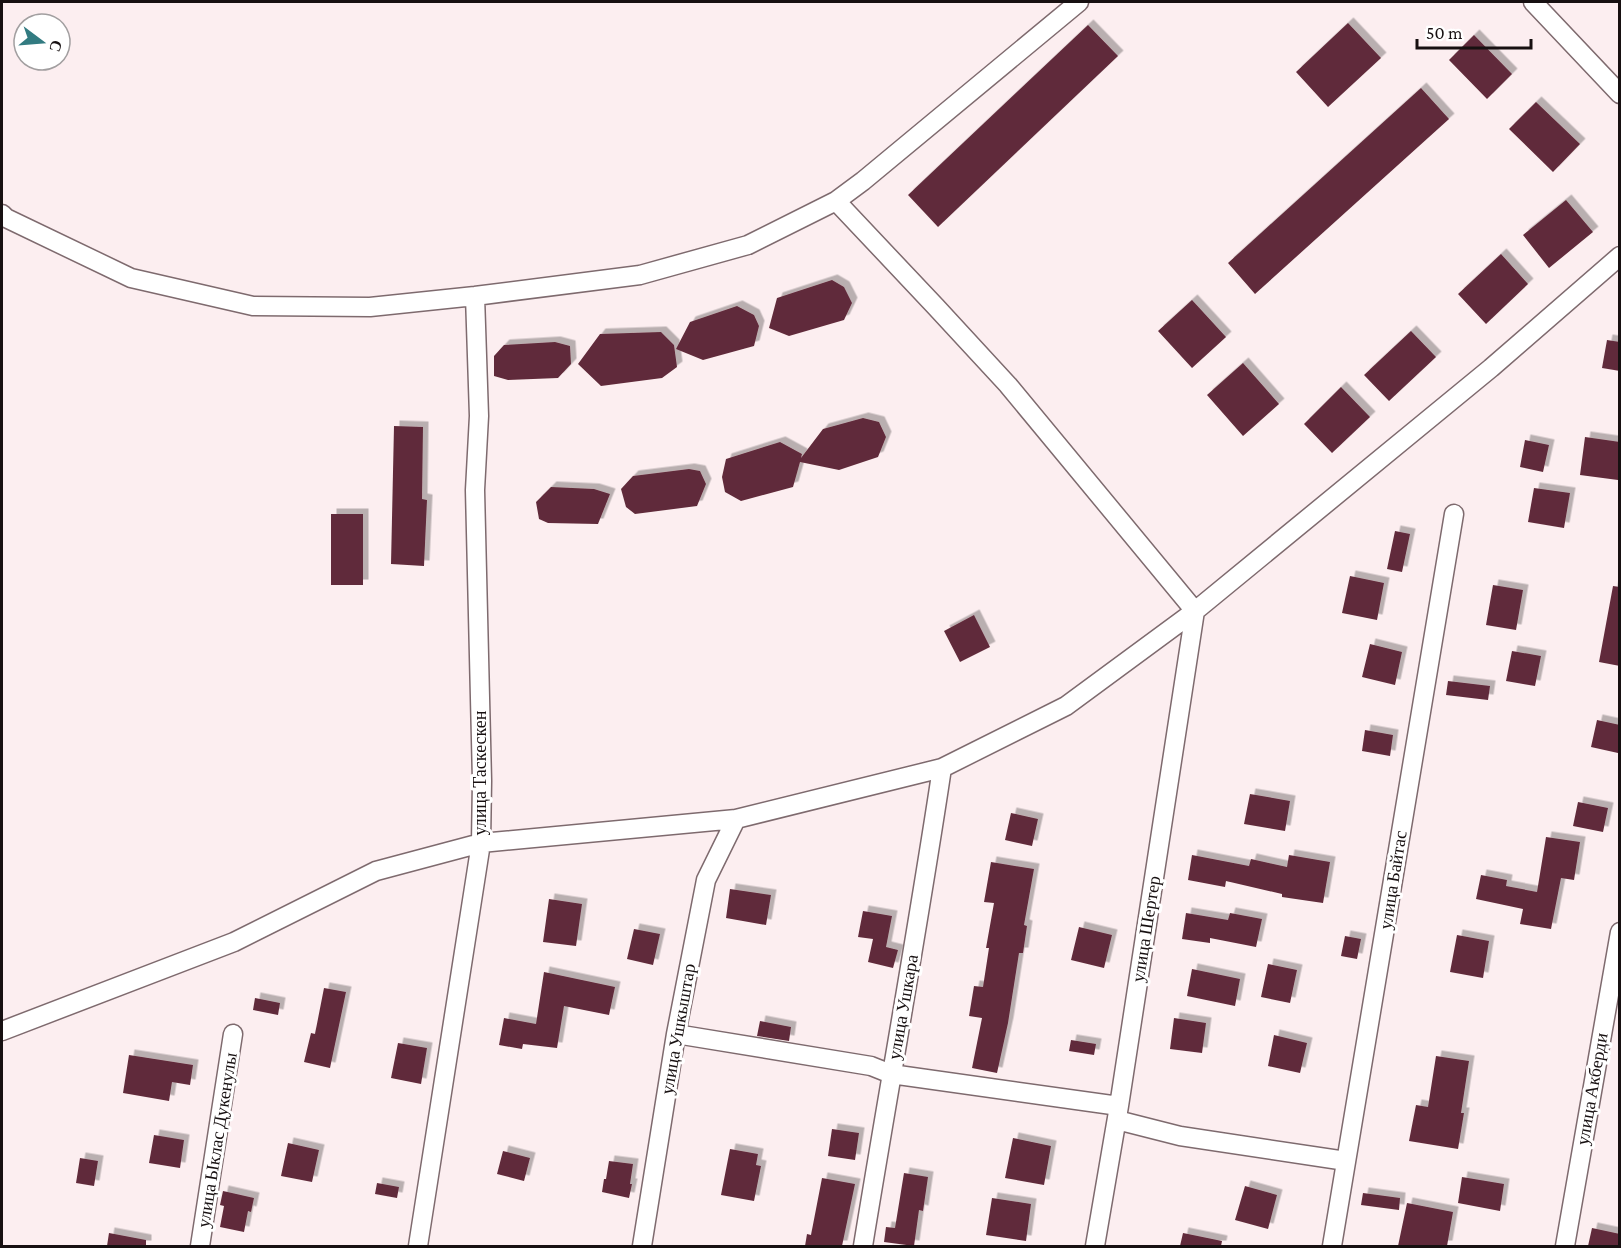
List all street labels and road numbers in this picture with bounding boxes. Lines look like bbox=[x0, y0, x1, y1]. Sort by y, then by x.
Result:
street label: улица Таскескен bbox=[470, 710, 490, 836]
street label: улица Байтас bbox=[1375, 829, 1411, 931]
street label: улица Шертер bbox=[1128, 874, 1164, 984]
street label: улица Ушкара bbox=[884, 953, 922, 1061]
street label: улица Ушкыштар bbox=[657, 962, 699, 1096]
street label: улица Акберди bbox=[1572, 1031, 1612, 1147]
street label: улица Ыклас Дукенулы bbox=[193, 1051, 241, 1229]

